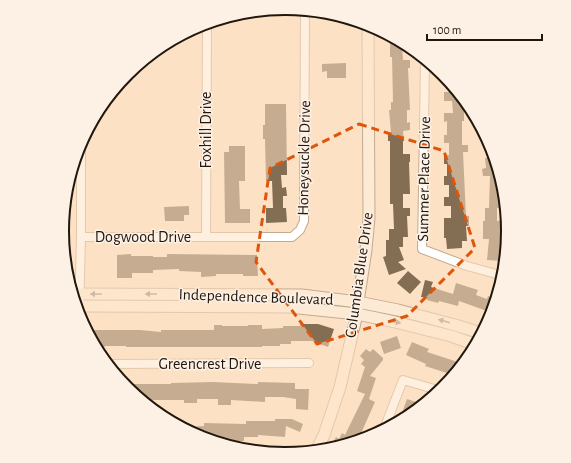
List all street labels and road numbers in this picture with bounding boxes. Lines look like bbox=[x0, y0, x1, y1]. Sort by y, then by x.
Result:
street label: Foxhill Drive bbox=[198, 92, 214, 168]
street label: Honeysuckle Drive bbox=[295, 100, 314, 216]
street label: Summer Place Drive bbox=[415, 116, 433, 242]
street label: Columbia Blue Drive bbox=[342, 211, 376, 339]
street label: Dogwood Drive bbox=[95, 229, 191, 245]
street label: Independence Boulevard bbox=[178, 286, 334, 308]
street label: Greencrest Drive bbox=[159, 356, 261, 372]

